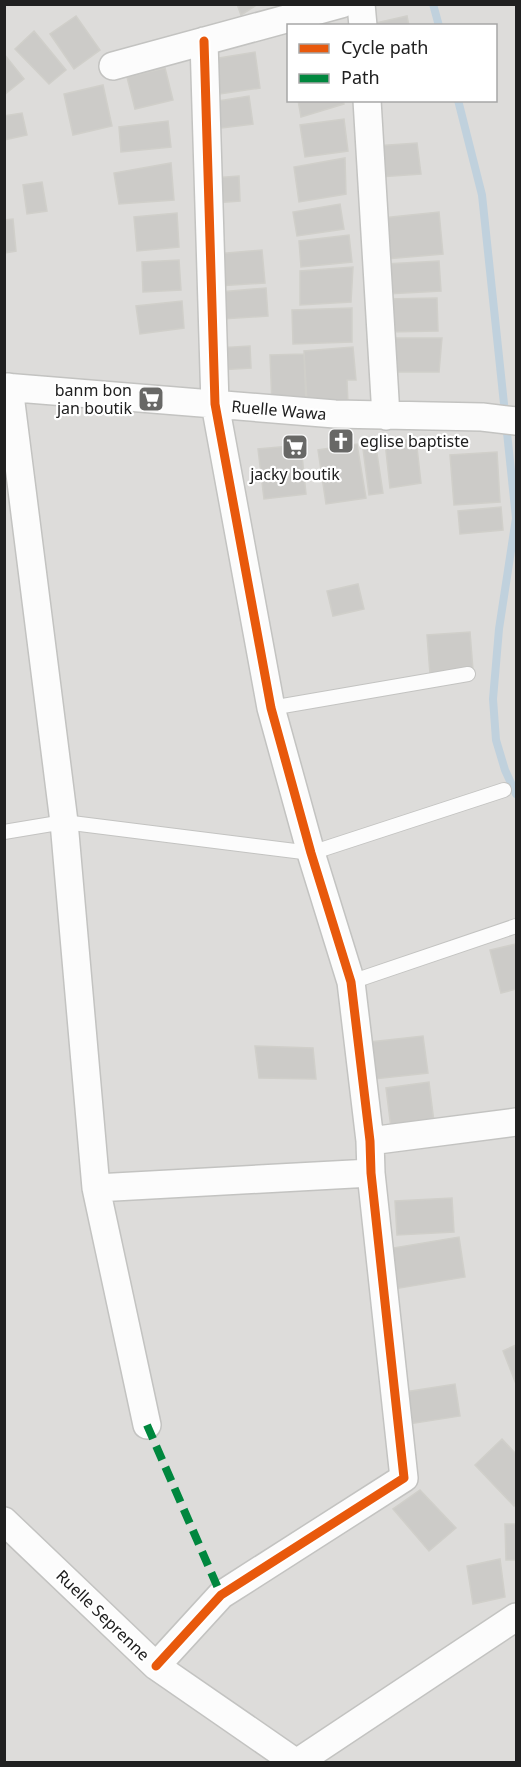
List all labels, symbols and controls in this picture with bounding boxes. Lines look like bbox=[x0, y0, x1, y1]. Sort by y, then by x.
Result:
legend bbox=[287, 24, 497, 102]
text: Cycle path bbox=[341, 35, 428, 59]
text: Path bbox=[341, 65, 380, 89]
place label: banm bon jan boutik bbox=[55, 379, 132, 419]
supermarket icon: banm bon jan boutik bbox=[136, 384, 166, 414]
street label: Ruelle Wawa bbox=[231, 395, 327, 425]
church icon: eglise baptiste bbox=[326, 426, 356, 456]
place label: eglise baptiste bbox=[360, 430, 469, 452]
supermarket icon: jacky boutik bbox=[280, 432, 310, 462]
place label: jacky boutik bbox=[249, 463, 340, 485]
street label: Ruelle Seprenne bbox=[51, 1565, 155, 1665]

